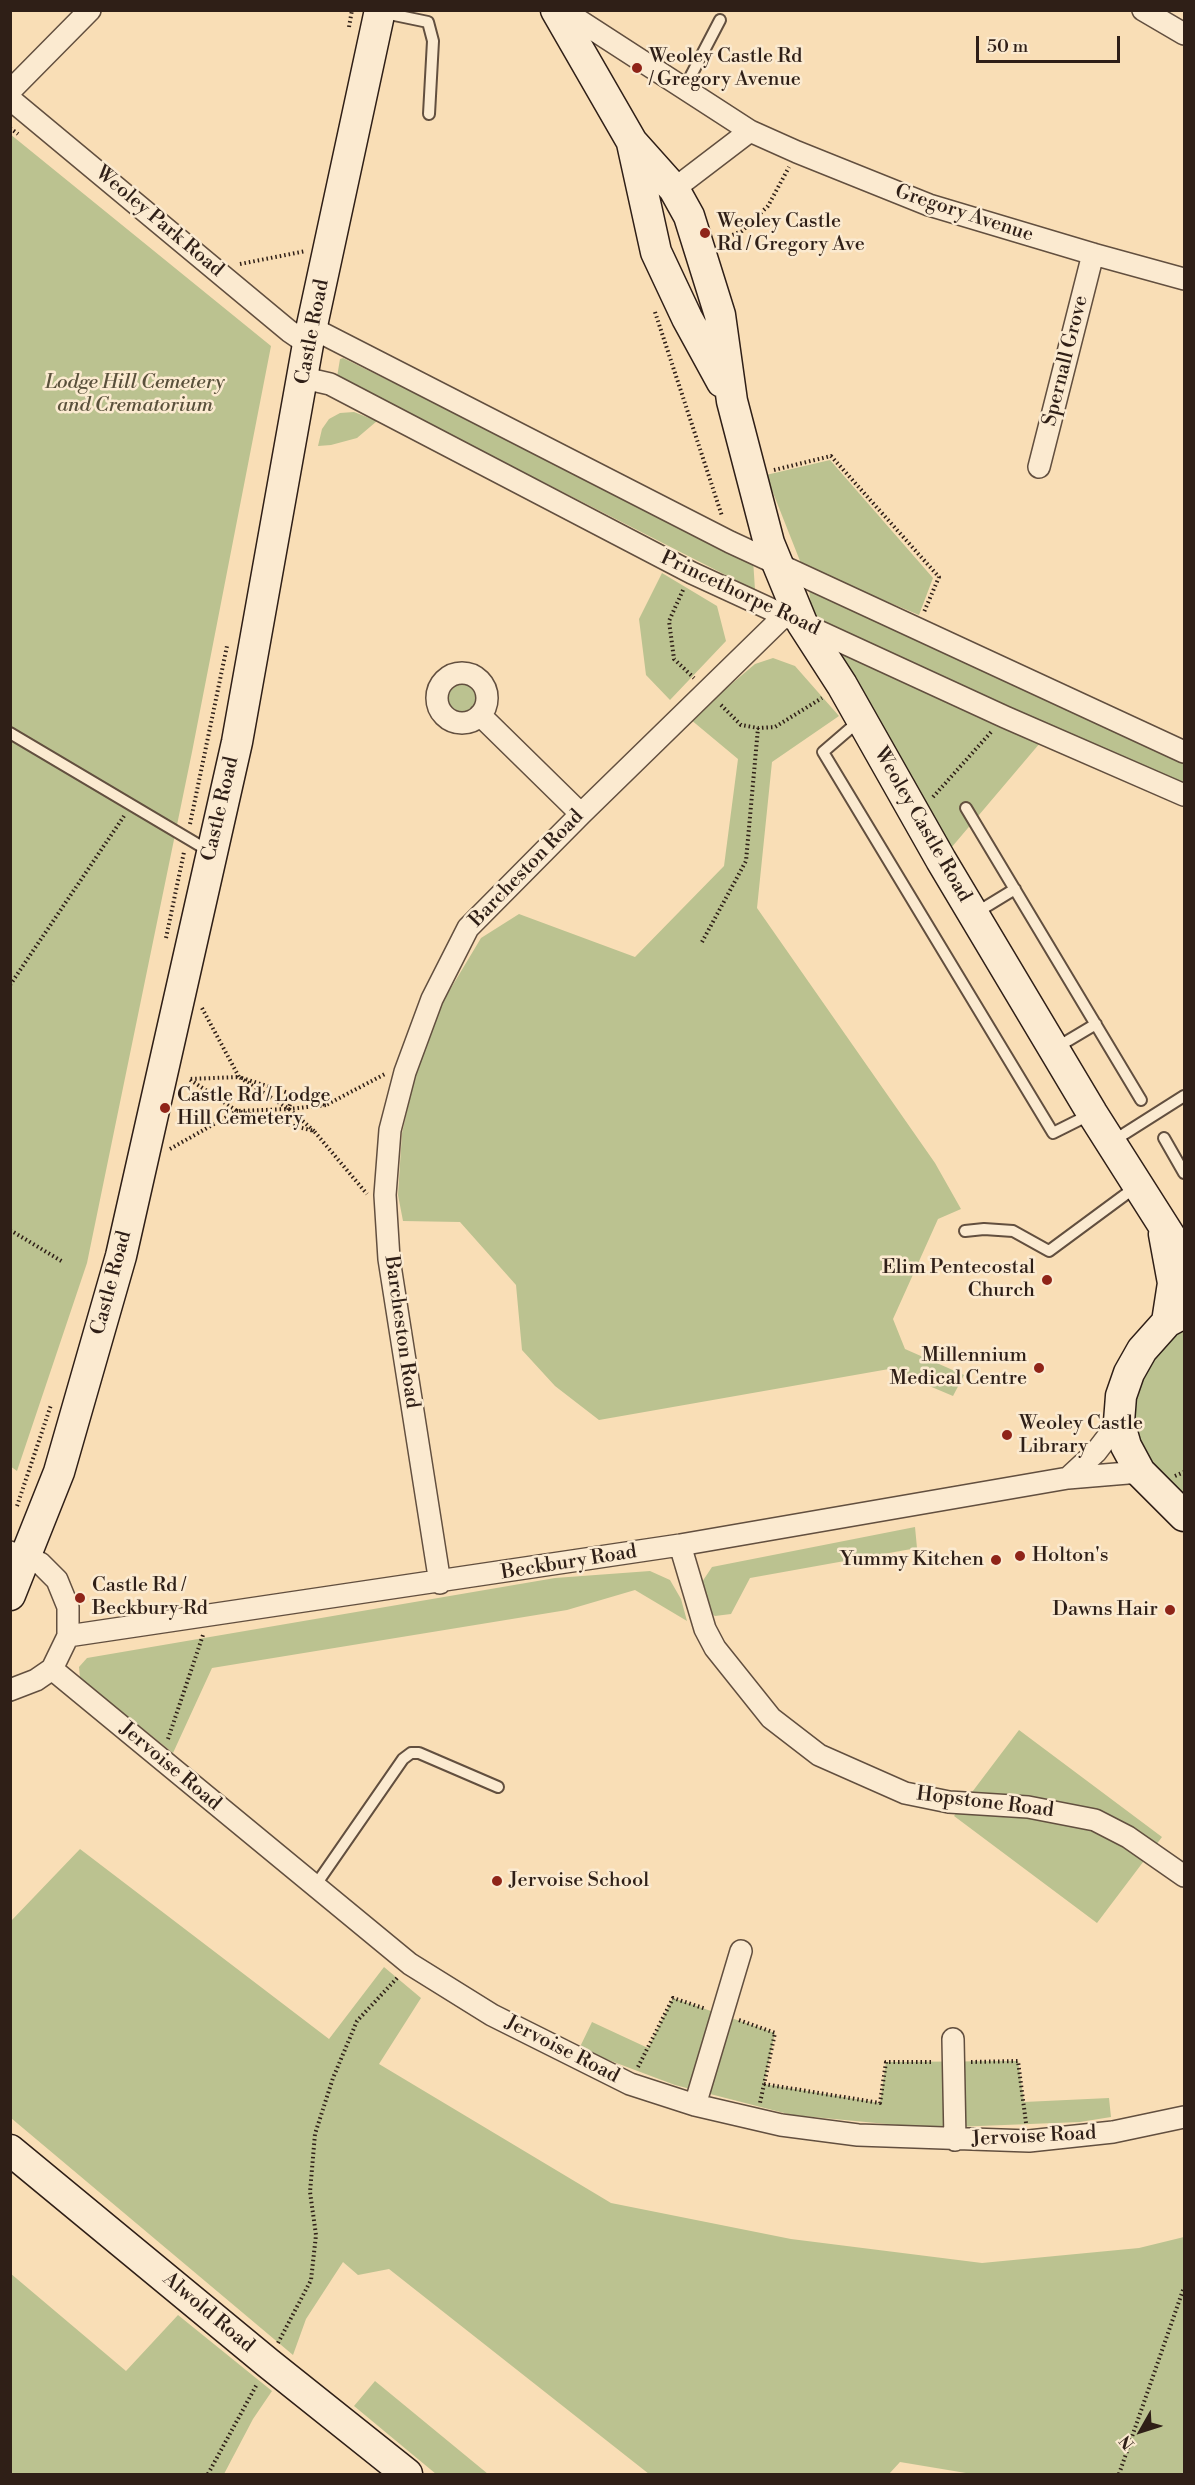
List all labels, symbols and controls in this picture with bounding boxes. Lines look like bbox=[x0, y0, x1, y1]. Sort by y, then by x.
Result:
scale bar bbox=[979, 24, 1123, 62]
text: 50 m bbox=[987, 35, 1028, 58]
place label: Weoley Castle Rd / Gregory Avenue bbox=[649, 45, 802, 92]
marker: Weoley Castle Rd / Gregory Avenue bbox=[630, 61, 644, 75]
street label: Weoley Park Road bbox=[90, 161, 228, 283]
street label: Gregory Avenue bbox=[892, 180, 1036, 248]
place label: Weoley Castle Rd / Gregory Ave bbox=[717, 210, 865, 257]
marker: Weoley Castle Rd / Gregory Ave bbox=[698, 226, 712, 240]
street label: Castle Road bbox=[291, 277, 335, 387]
street label: Spernall Grove bbox=[1038, 293, 1094, 429]
park label: Lodge Hill Cemetery and Crematorium bbox=[45, 371, 225, 418]
street label: Princethorpe Road bbox=[656, 547, 824, 641]
street label: Weoley Castle Road bbox=[868, 743, 976, 907]
street label: Castle Road bbox=[197, 754, 245, 864]
street label: Barcheston Road bbox=[465, 805, 589, 933]
place label: Castle Rd / Lodge Hill Cemetery bbox=[177, 1084, 331, 1131]
marker: Castle Rd / Lodge Hill Cemetery bbox=[158, 1101, 172, 1115]
street label: Castle Road bbox=[87, 1228, 137, 1338]
street label: Barcheston Road bbox=[378, 1254, 424, 1410]
place label: Elim Pentecostal Church bbox=[882, 1256, 1035, 1303]
marker: Elim Pentecostal Church bbox=[1040, 1273, 1054, 1287]
place label: Millennium Medical Centre bbox=[890, 1344, 1027, 1391]
marker: Millennium Medical Centre bbox=[1032, 1361, 1046, 1375]
place label: Weoley Castle Library bbox=[1019, 1412, 1143, 1459]
marker: Weoley Castle Library bbox=[1000, 1428, 1014, 1442]
street label: Beckbury Road bbox=[499, 1540, 639, 1586]
place label: Holton's bbox=[1032, 1544, 1108, 1568]
place label: Yummy Kitchen bbox=[840, 1548, 984, 1572]
marker: Holton's bbox=[1013, 1549, 1027, 1563]
marker: Yummy Kitchen bbox=[989, 1553, 1003, 1567]
place label: Castle Rd / Beckbury Rd bbox=[92, 1574, 208, 1621]
marker: Castle Rd / Beckbury Rd bbox=[73, 1591, 87, 1605]
place label: Dawns Hair bbox=[1053, 1598, 1158, 1622]
marker: Dawns Hair bbox=[1163, 1603, 1177, 1617]
street label: Jervoise Road bbox=[114, 1718, 226, 1816]
street label: Hopstone Road bbox=[915, 1783, 1055, 1823]
place label: Jervoise School bbox=[509, 1869, 649, 1893]
marker: Jervoise School bbox=[490, 1874, 504, 1888]
street label: Jervoise Road bbox=[501, 2011, 623, 2089]
street label: Jervoise Road bbox=[971, 2122, 1097, 2152]
street label: Alwold Road bbox=[157, 2268, 259, 2358]
north arrow bbox=[1111, 2401, 1171, 2461]
text: N bbox=[1115, 2431, 1139, 2454]

